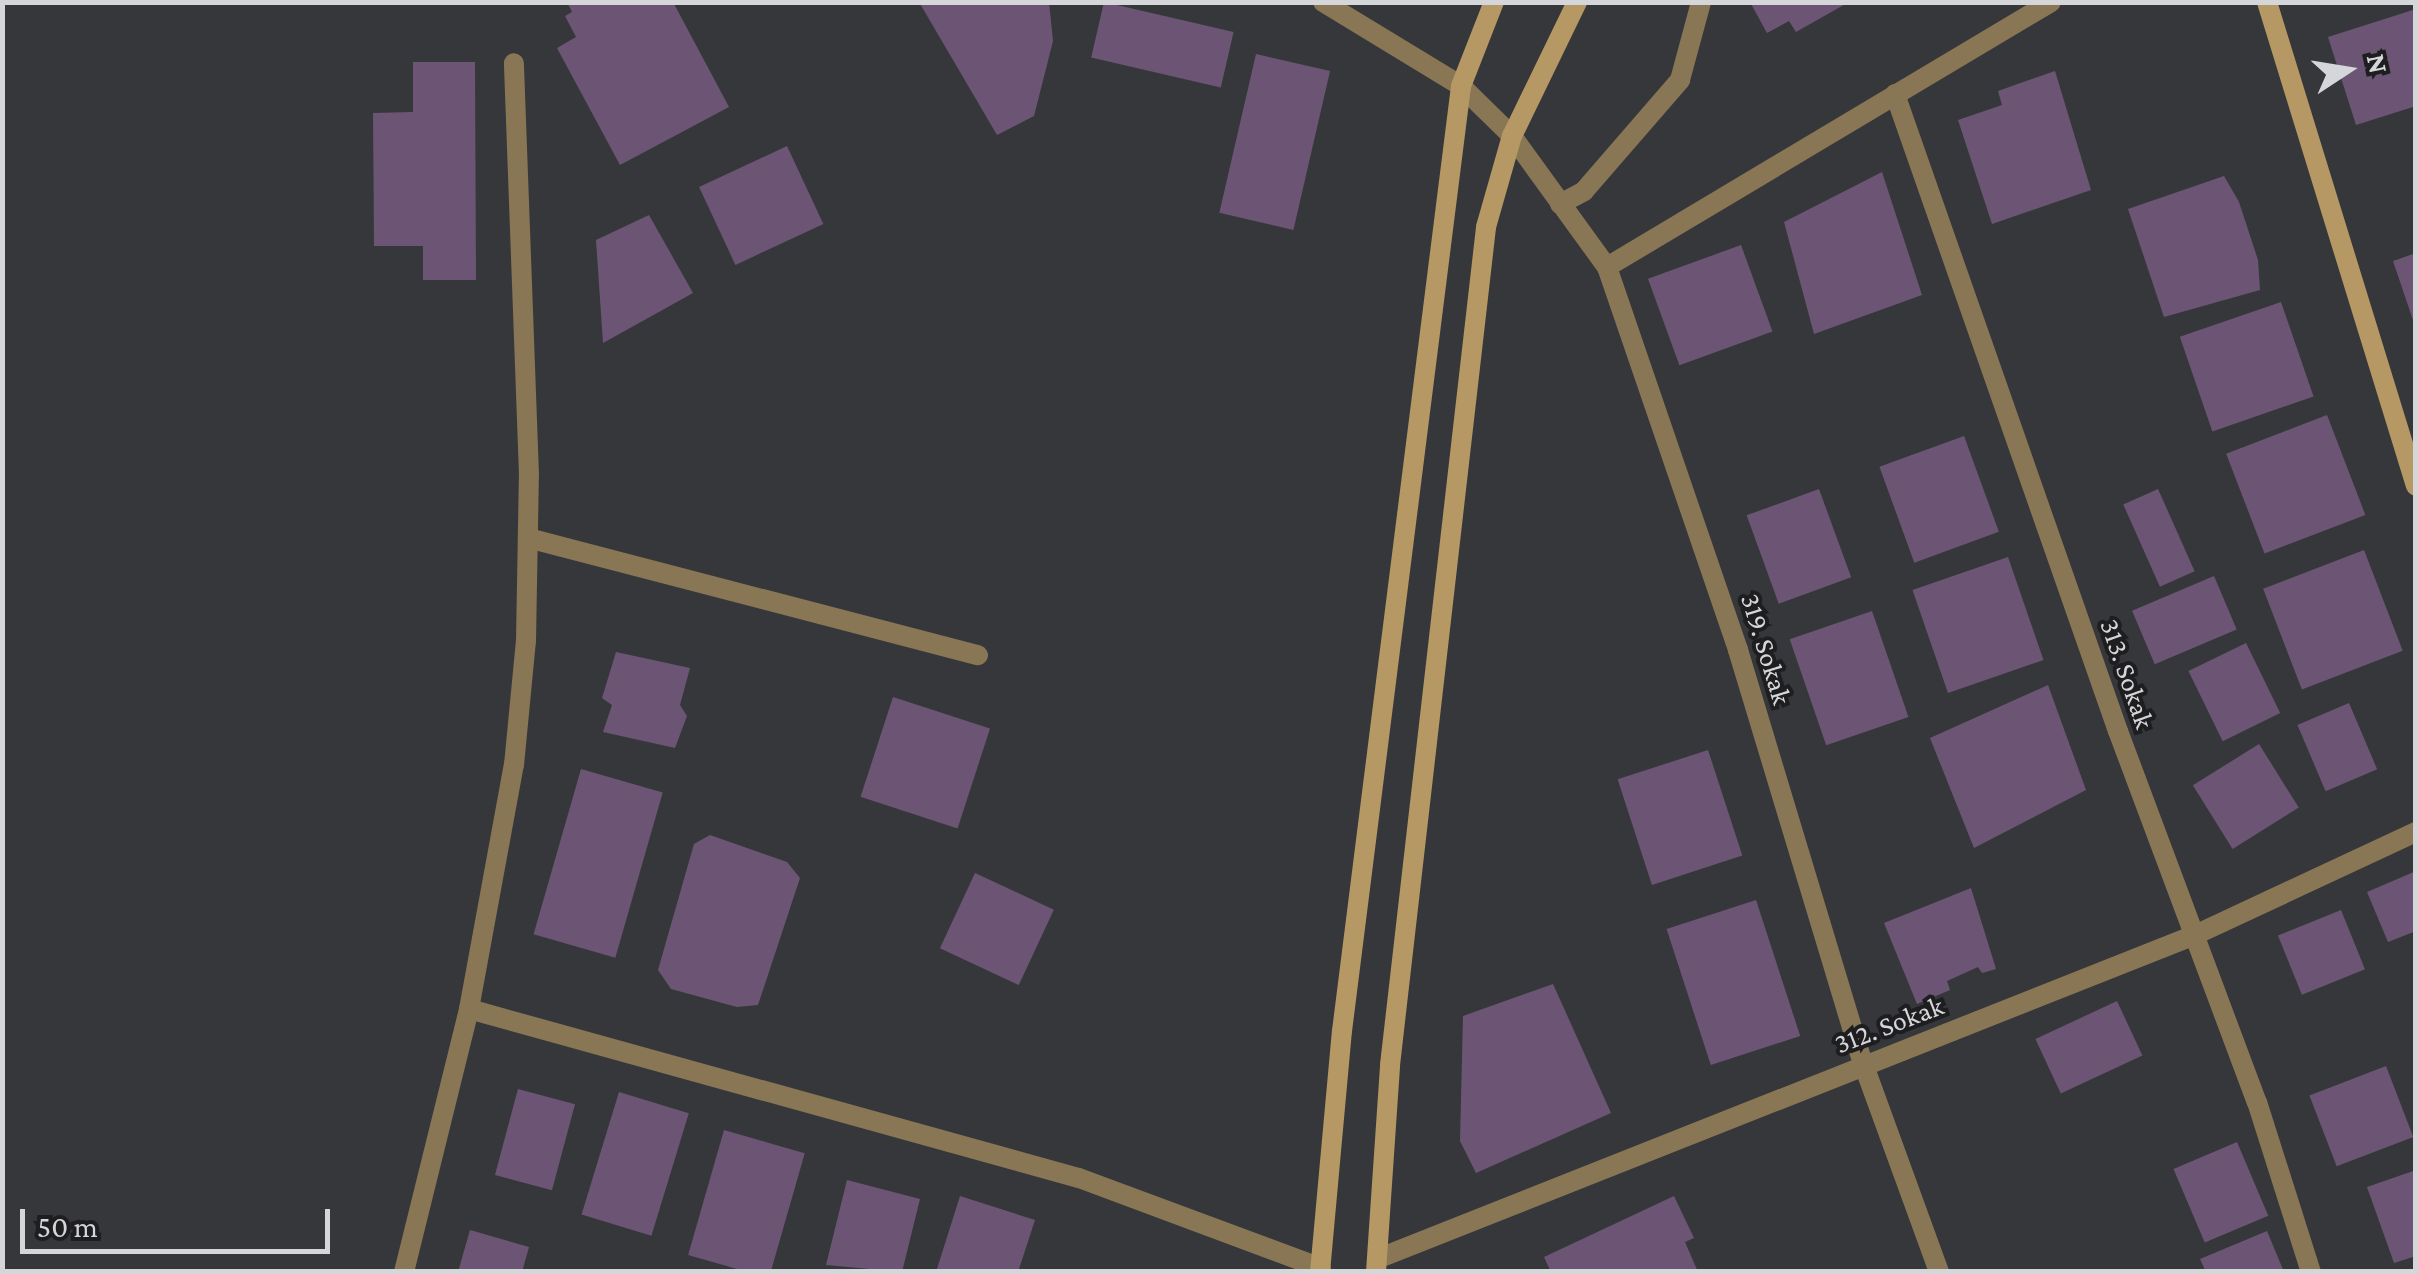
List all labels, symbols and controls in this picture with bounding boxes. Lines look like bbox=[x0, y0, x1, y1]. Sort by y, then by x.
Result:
north arrow bbox=[2298, 20, 2398, 120]
text: N bbox=[2361, 51, 2395, 76]
street label: 319. Sokak bbox=[1733, 589, 1799, 709]
street label: 313. Sokak bbox=[2093, 615, 2161, 733]
street label: 312. Sokak bbox=[1830, 989, 1948, 1061]
scale bar bbox=[25, 1189, 335, 1251]
text: 50 m bbox=[37, 1210, 98, 1243]

